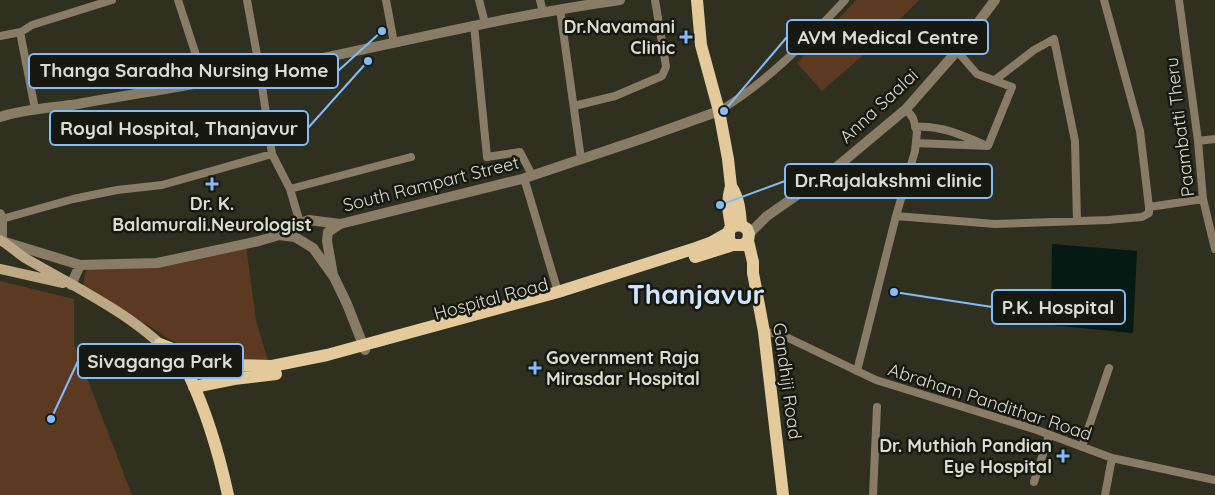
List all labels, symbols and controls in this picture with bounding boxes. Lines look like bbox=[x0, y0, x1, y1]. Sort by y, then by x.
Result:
place label: Dr.Navamani Clinic bbox=[563, 15, 675, 59]
callout: AVM Medical Centre bbox=[787, 20, 988, 54]
text: AVM Medical Centre bbox=[798, 25, 978, 49]
marker: Dr.Navamani Clinic bbox=[679, 30, 693, 44]
callout: Thanga Saradha Nursing Home bbox=[29, 54, 338, 88]
street label: Paambatti Theru bbox=[1160, 56, 1199, 198]
text: Thanga Saradha Nursing Home bbox=[39, 58, 329, 82]
street label: Anna Saalai bbox=[835, 63, 923, 148]
callout: Royal Hospital, Thanjavur bbox=[50, 111, 308, 145]
text: Royal Hospital, Thanjavur bbox=[60, 116, 298, 140]
street label: South Rampart Street bbox=[340, 150, 521, 217]
callout: Dr.Rajalakshmi clinic bbox=[785, 164, 992, 198]
text: Dr.Rajalakshmi clinic bbox=[794, 168, 982, 192]
marker: Dr. K. Balamurali.Neurologist bbox=[205, 177, 219, 191]
place label: Dr. K. Balamurali.Neurologist bbox=[112, 192, 312, 236]
street label: Hospital Road bbox=[431, 272, 551, 325]
district label: Thanjavur bbox=[627, 276, 765, 311]
callout: P.K. Hospital bbox=[992, 290, 1125, 324]
text: P.K. Hospital bbox=[1002, 295, 1114, 319]
street label: Gandhiji Road bbox=[768, 321, 807, 441]
callout: Sivaganga Park bbox=[78, 344, 243, 378]
place label: Government Raja Mirasdar Hospital bbox=[546, 346, 700, 390]
text: Sivaganga Park bbox=[87, 349, 233, 373]
street label: Abraham Pandithar Road bbox=[885, 358, 1095, 445]
marker: Government Raja Mirasdar Hospital bbox=[528, 361, 542, 375]
place label: Dr. Muthiah Pandian Eye Hospital bbox=[879, 434, 1052, 478]
marker: Dr. Muthiah Pandian Eye Hospital bbox=[1056, 449, 1070, 463]

